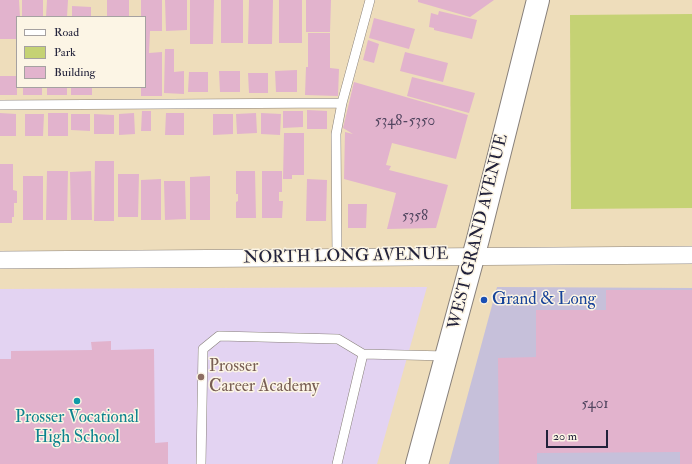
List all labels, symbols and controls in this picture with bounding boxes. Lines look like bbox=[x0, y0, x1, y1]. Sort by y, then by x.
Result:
legend bbox=[16, 16, 146, 88]
text: Road bbox=[54, 25, 79, 40]
text: Park bbox=[54, 45, 76, 60]
text: Building bbox=[54, 65, 95, 80]
house number: 5348-5350 bbox=[375, 113, 435, 131]
street label: WEST GRAND AVENUE bbox=[445, 132, 513, 332]
house number: 5358 bbox=[402, 208, 428, 226]
street label: NORTH LONG AVENUE bbox=[243, 245, 449, 269]
place label: Grand & Long bbox=[492, 290, 596, 310]
marker: Grand & Long bbox=[479, 295, 489, 305]
place label: Prosser Career Academy bbox=[209, 357, 319, 397]
marker: Prosser Career Academy bbox=[196, 372, 206, 382]
marker: Prosser Vocational High School bbox=[72, 396, 82, 406]
house number: 5401 bbox=[581, 396, 609, 414]
place label: Prosser Vocational High School bbox=[15, 408, 139, 448]
scale bar bbox=[548, 422, 610, 448]
text: 20 m bbox=[553, 429, 577, 444]

